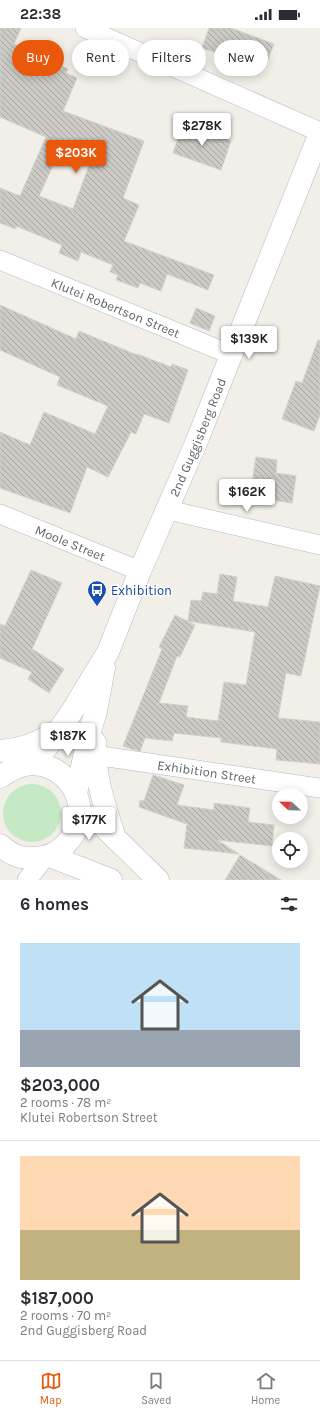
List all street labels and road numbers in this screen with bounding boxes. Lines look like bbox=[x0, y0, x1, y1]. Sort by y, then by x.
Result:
street label: Klutei Robertson Street bbox=[49, 275, 182, 341]
street label: 2nd Guggisberg Road bbox=[166, 376, 229, 499]
street label: Moole Street bbox=[33, 522, 108, 564]
street label: Exhibition Street bbox=[156, 757, 257, 787]

